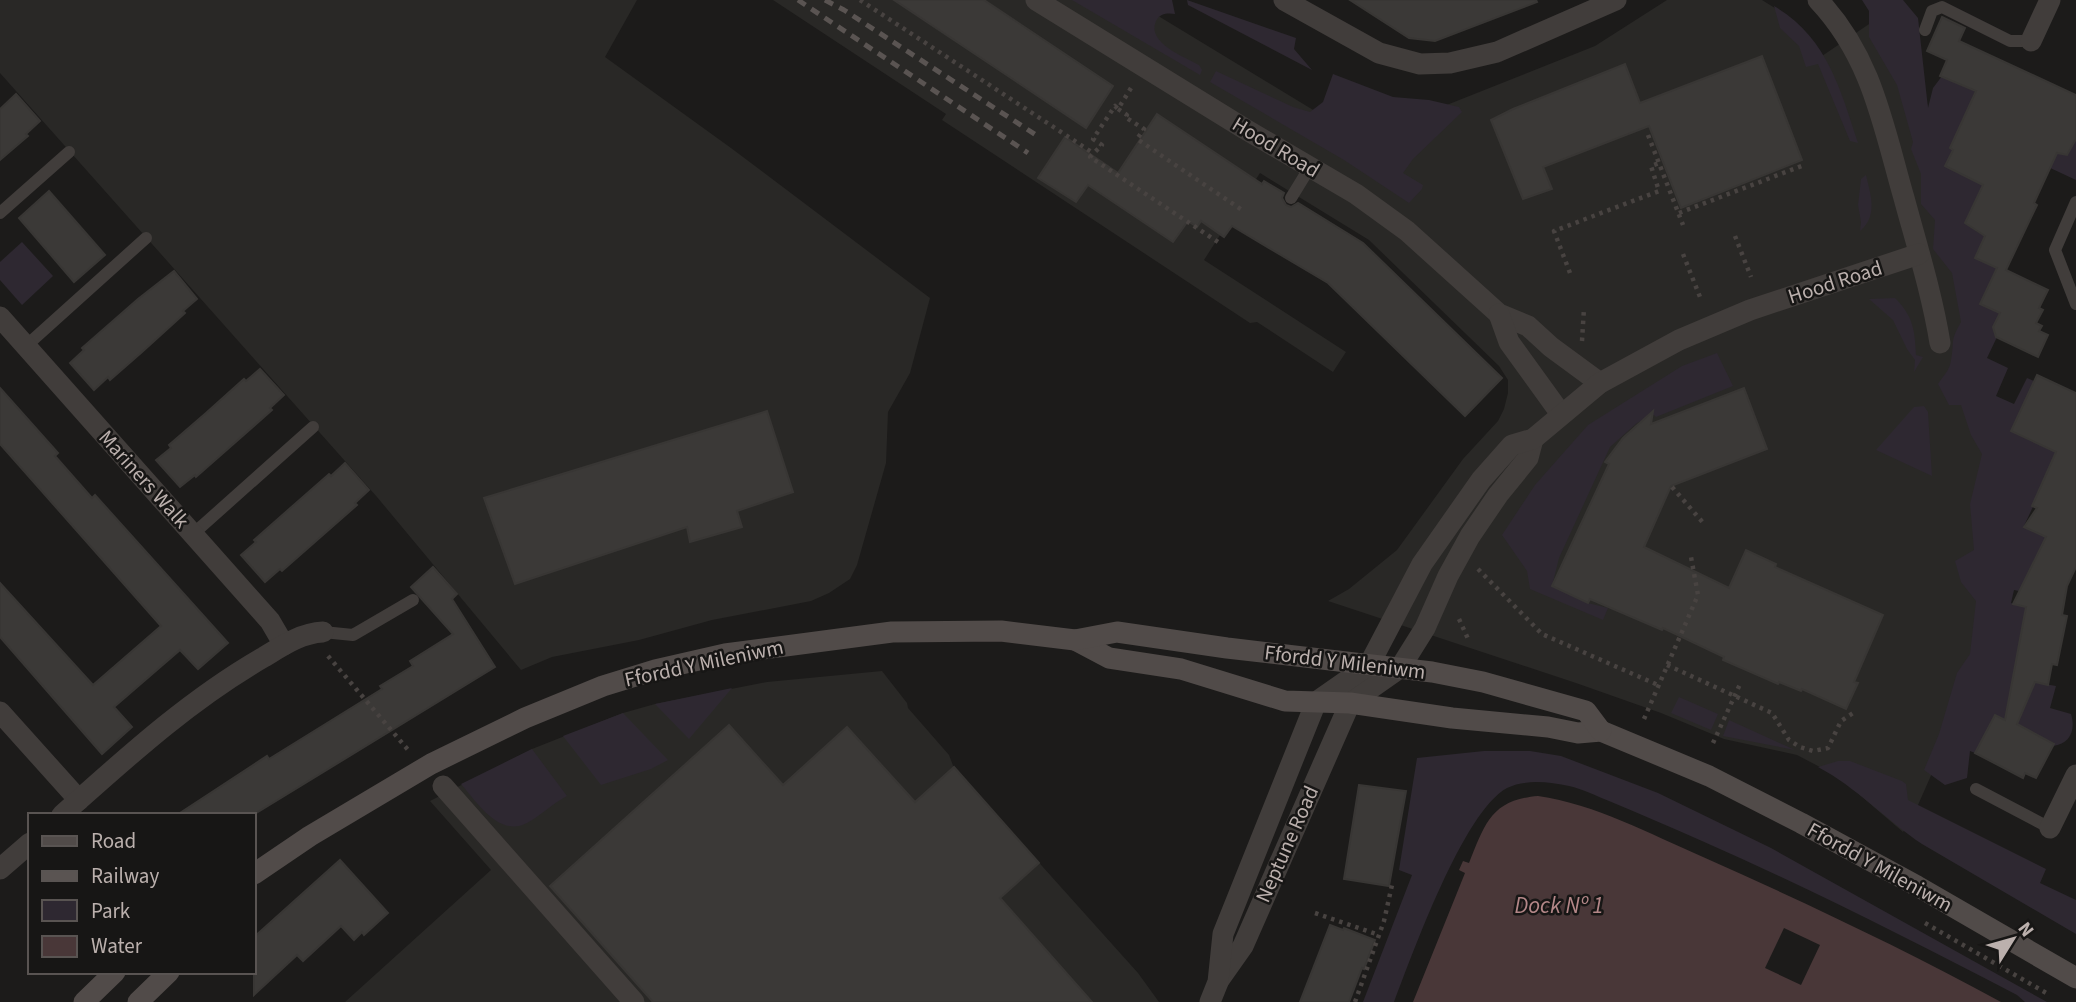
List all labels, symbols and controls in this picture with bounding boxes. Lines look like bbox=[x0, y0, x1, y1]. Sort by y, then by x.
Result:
street label: Hood Road bbox=[1227, 109, 1325, 185]
street label: Hood Road bbox=[1784, 253, 1886, 311]
street label: Mariners Walk bbox=[92, 423, 197, 535]
street label: Ffordd Y Mileniwm bbox=[622, 632, 786, 694]
street label: Ffordd Y Mileniwm bbox=[1263, 637, 1427, 687]
street label: Neptune Road bbox=[1248, 781, 1326, 907]
legend bbox=[28, 813, 256, 974]
street label: Ffordd Y Mileniwm bbox=[1802, 815, 1958, 919]
text: Road bbox=[91, 826, 136, 856]
text: Railway bbox=[91, 861, 159, 891]
water label: Dock Nº 1 bbox=[1515, 889, 1603, 922]
text: Park bbox=[91, 896, 131, 926]
north arrow bbox=[1978, 904, 2048, 974]
text: N bbox=[2011, 916, 2040, 943]
text: Water bbox=[91, 931, 143, 961]

